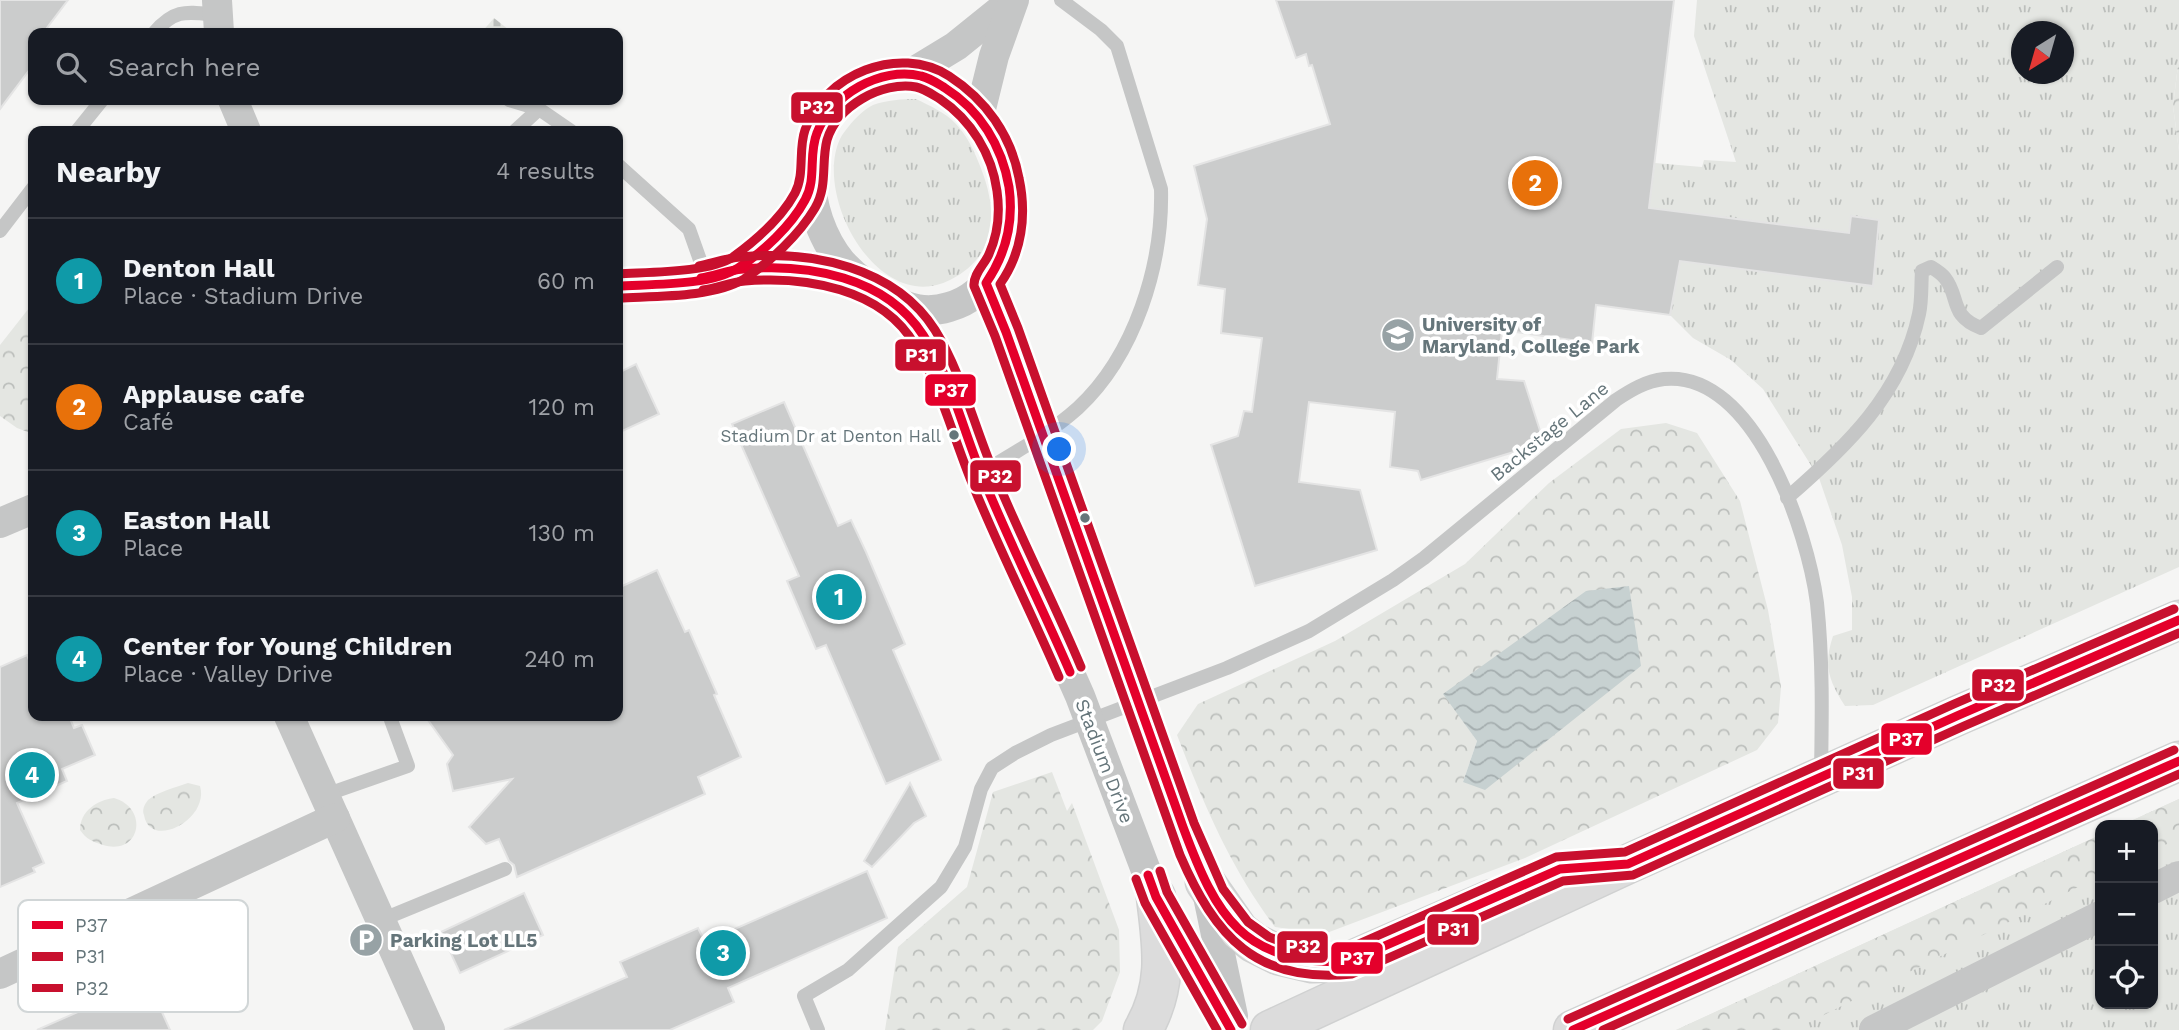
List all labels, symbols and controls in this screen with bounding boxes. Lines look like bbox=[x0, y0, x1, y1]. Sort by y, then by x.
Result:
north arrow bbox=[2011, 21, 2074, 84]
search box bbox=[28, 28, 623, 105]
icon: search bbox=[52, 48, 90, 86]
text: Search here bbox=[108, 52, 260, 82]
line badge: P32 bbox=[790, 91, 844, 124]
text: P32 bbox=[799, 96, 835, 119]
text: Nearby bbox=[56, 154, 161, 189]
pin: 2 bbox=[1512, 157, 1558, 209]
text: 4 results bbox=[496, 158, 595, 185]
text: Denton Hall bbox=[123, 253, 275, 283]
text: 1 bbox=[74, 268, 84, 295]
text: 60 m bbox=[537, 268, 595, 295]
text: Place · Stadium Drive bbox=[123, 283, 363, 310]
place label: University of Maryland, College Park bbox=[1422, 313, 1640, 358]
school or university icon: University of Maryland, College Park bbox=[1379, 316, 1417, 354]
line badge: P31 bbox=[894, 338, 947, 372]
text: P31 bbox=[905, 344, 937, 367]
line badge: P37 bbox=[924, 373, 977, 407]
street label: Backstage Lane bbox=[1486, 377, 1613, 486]
text: Applause cafe bbox=[123, 379, 305, 409]
text: P37 bbox=[934, 379, 968, 402]
text: 2 bbox=[72, 394, 86, 421]
text: 120 m bbox=[529, 394, 595, 421]
text: Café bbox=[123, 409, 174, 436]
place label: Stadium Dr at Denton Hall bbox=[720, 426, 942, 446]
marker: Stadium Dr at Denton Hall bbox=[947, 428, 961, 442]
your location bbox=[1042, 432, 1076, 466]
line badge: P32 bbox=[969, 459, 1022, 493]
text: P32 bbox=[977, 465, 1013, 488]
text: Easton Hall bbox=[123, 505, 270, 535]
unlabelled marker bbox=[1078, 511, 1092, 525]
text: 3 bbox=[72, 520, 86, 547]
text: 130 m bbox=[529, 520, 595, 547]
text: Place bbox=[123, 535, 183, 562]
pin: 1 bbox=[816, 571, 862, 623]
text: Center for Young Children bbox=[123, 631, 452, 661]
text: 4 bbox=[72, 646, 86, 673]
text: 240 m bbox=[524, 646, 595, 673]
text: Place · Valley Drive bbox=[123, 661, 333, 688]
line badge: P32 bbox=[1971, 668, 2025, 702]
text: P32 bbox=[1980, 674, 2016, 697]
street label: Stadium Drive bbox=[1070, 696, 1139, 827]
line badge: P37 bbox=[1880, 722, 1933, 756]
text: P37 bbox=[1889, 728, 1923, 751]
pin: 4 bbox=[9, 749, 55, 801]
line badge: P31 bbox=[1832, 757, 1885, 790]
text: P31 bbox=[1842, 762, 1874, 785]
map controls bbox=[2095, 820, 2158, 1009]
button: + bbox=[2095, 820, 2158, 883]
button: − bbox=[2095, 883, 2158, 946]
legend bbox=[18, 900, 248, 1012]
line badge: P31 bbox=[1426, 913, 1480, 946]
text: P37 bbox=[75, 914, 108, 937]
text: P31 bbox=[1437, 918, 1469, 941]
parking icon: Parking Lot LL5 bbox=[347, 921, 385, 959]
pin: 3 bbox=[700, 927, 746, 979]
place label: Parking Lot LL5 bbox=[390, 929, 537, 952]
line badge: P32 bbox=[1276, 930, 1329, 964]
text: P32 bbox=[1285, 935, 1321, 958]
line badge: P37 bbox=[1330, 941, 1384, 975]
text: P31 bbox=[75, 945, 105, 968]
button: locate bbox=[2095, 946, 2158, 1009]
text: P37 bbox=[1340, 947, 1374, 970]
text: P32 bbox=[75, 977, 109, 1000]

